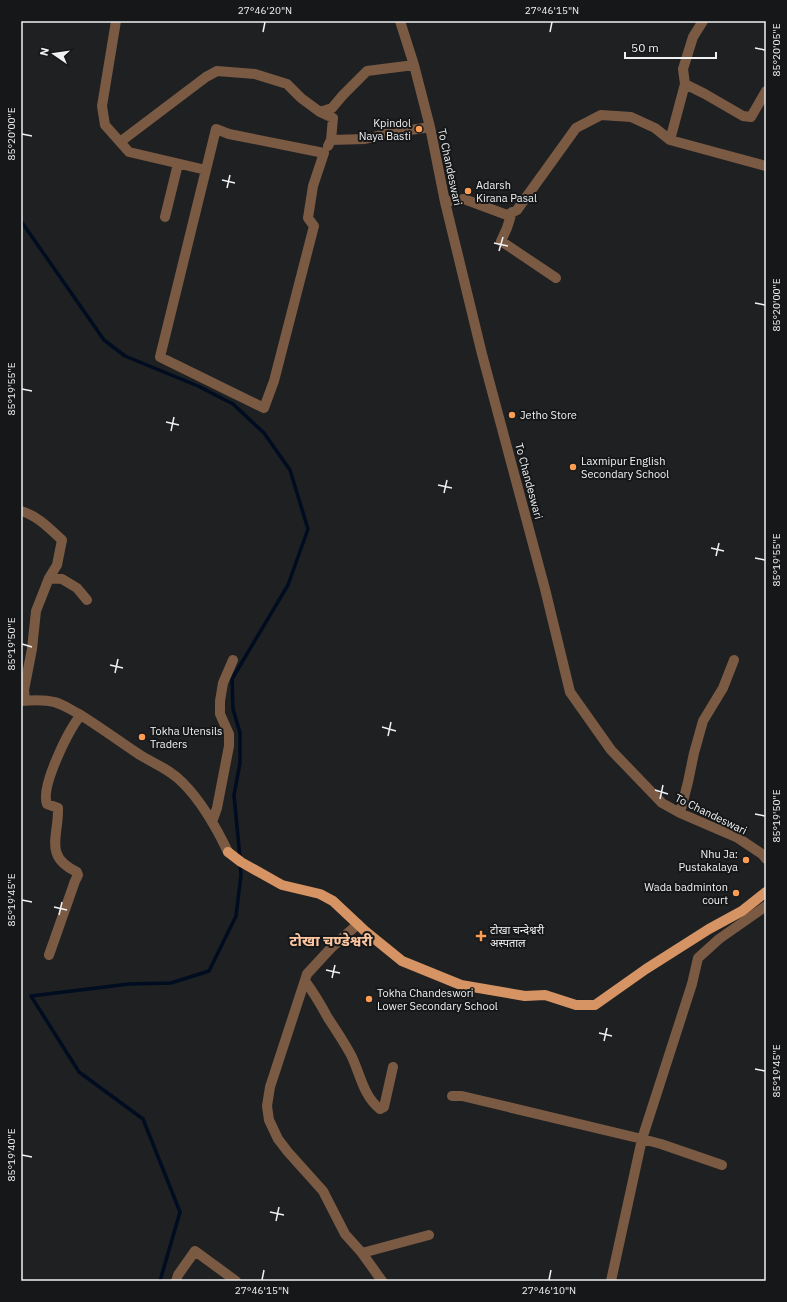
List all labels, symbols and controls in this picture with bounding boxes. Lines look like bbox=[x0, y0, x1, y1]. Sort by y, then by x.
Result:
text: 27°46'20"N bbox=[238, 4, 292, 17]
text: 27°46'15"N bbox=[525, 4, 579, 17]
text: 85°20'05"E bbox=[770, 23, 783, 77]
north arrow bbox=[34, 34, 74, 74]
scale bar bbox=[625, 34, 716, 60]
text: 50 m bbox=[631, 40, 659, 55]
text: N bbox=[37, 46, 52, 57]
text: 85°20'00"E bbox=[5, 107, 18, 161]
place label: Kpindol Naya Basti bbox=[359, 116, 411, 143]
marker: Kpindol Naya Basti bbox=[414, 124, 424, 134]
street label: To Chandeswari bbox=[435, 127, 465, 207]
place label: Adarsh Kirana Pasal bbox=[476, 178, 537, 205]
marker: Adarsh Kirana Pasal bbox=[463, 186, 473, 196]
text: 85°20'00"E bbox=[770, 278, 783, 332]
text: 85°19'55"E bbox=[5, 362, 18, 416]
place label: Jetho Store bbox=[520, 408, 577, 422]
marker: Jetho Store bbox=[507, 410, 517, 420]
street label: To Chandeswari bbox=[512, 441, 546, 521]
place label: Laxmipur English Secondary School bbox=[581, 454, 669, 481]
marker: Laxmipur English Secondary School bbox=[568, 462, 578, 472]
text: 85°19'55"E bbox=[770, 533, 783, 587]
text: 85°19'50"E bbox=[5, 617, 18, 671]
place label: Tokha Utensils Traders bbox=[150, 724, 222, 751]
marker: Tokha Utensils Traders bbox=[137, 732, 147, 742]
text: 85°19'50"E bbox=[770, 789, 783, 843]
street label: To Chandeswari bbox=[673, 791, 749, 837]
place label: Nhu Ja: Pustakalaya bbox=[678, 847, 738, 874]
marker: Nhu Ja: Pustakalaya bbox=[741, 855, 751, 865]
text: 85°19'45"E bbox=[5, 873, 18, 927]
place label: Wada badminton court bbox=[644, 880, 728, 907]
marker: Wada badminton court bbox=[731, 888, 741, 898]
place label: टोखा चन्देश्वरी अस्पताल bbox=[490, 923, 544, 950]
marker: टोखा चन्देश्वरी अस्पताल bbox=[475, 930, 487, 942]
district label: टोखा चण्डेश्वरी bbox=[290, 931, 373, 950]
place label: Tokha Chandeswori Lower Secondary School bbox=[377, 986, 498, 1013]
marker: Tokha Chandeswori Lower Secondary School bbox=[364, 994, 374, 1004]
text: 85°19'45"E bbox=[770, 1044, 783, 1098]
text: 85°19'40"E bbox=[5, 1128, 18, 1182]
text: 27°46'15"N bbox=[235, 1284, 289, 1297]
text: 27°46'10"N bbox=[522, 1284, 576, 1297]

